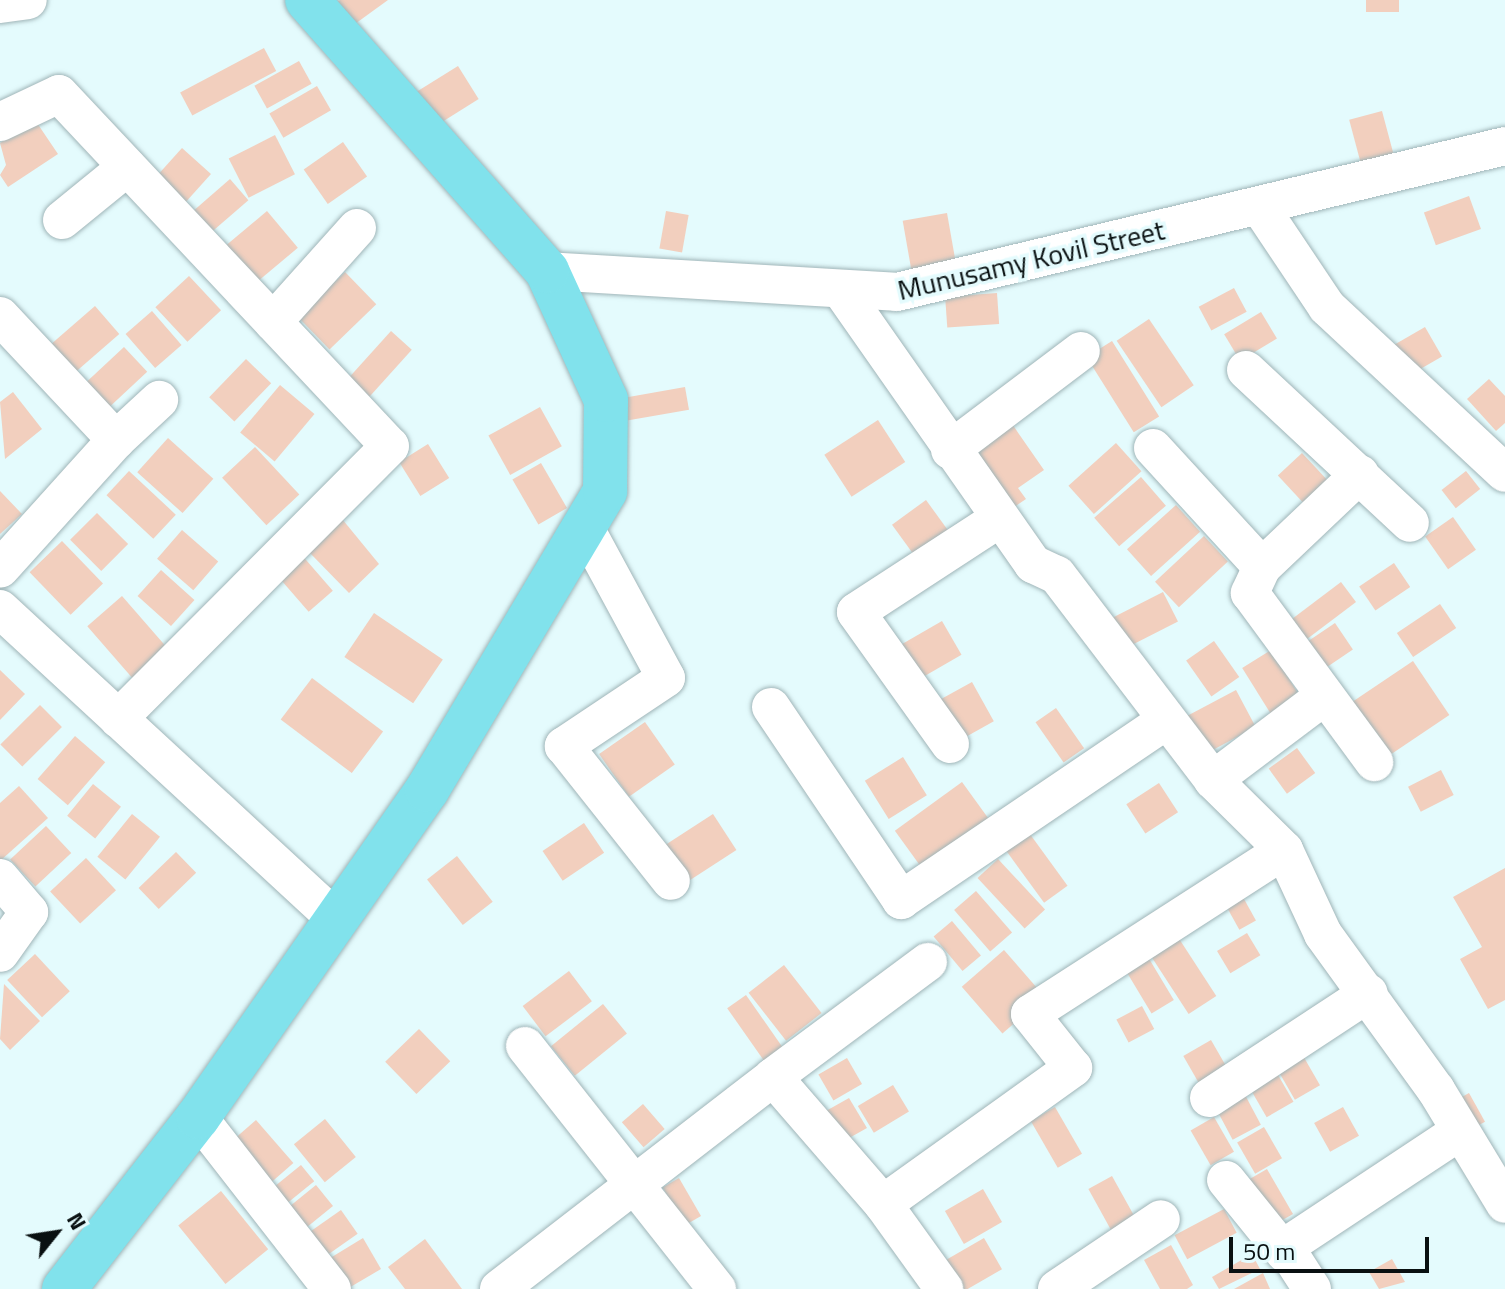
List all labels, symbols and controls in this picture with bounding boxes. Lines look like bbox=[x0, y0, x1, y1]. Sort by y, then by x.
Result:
street label: Munusamy Kovil Street bbox=[894, 213, 1168, 307]
north arrow bbox=[16, 1193, 96, 1273]
text: N bbox=[58, 1206, 95, 1236]
scale bar bbox=[1233, 1221, 1433, 1271]
text: 50 m bbox=[1243, 1233, 1295, 1269]

